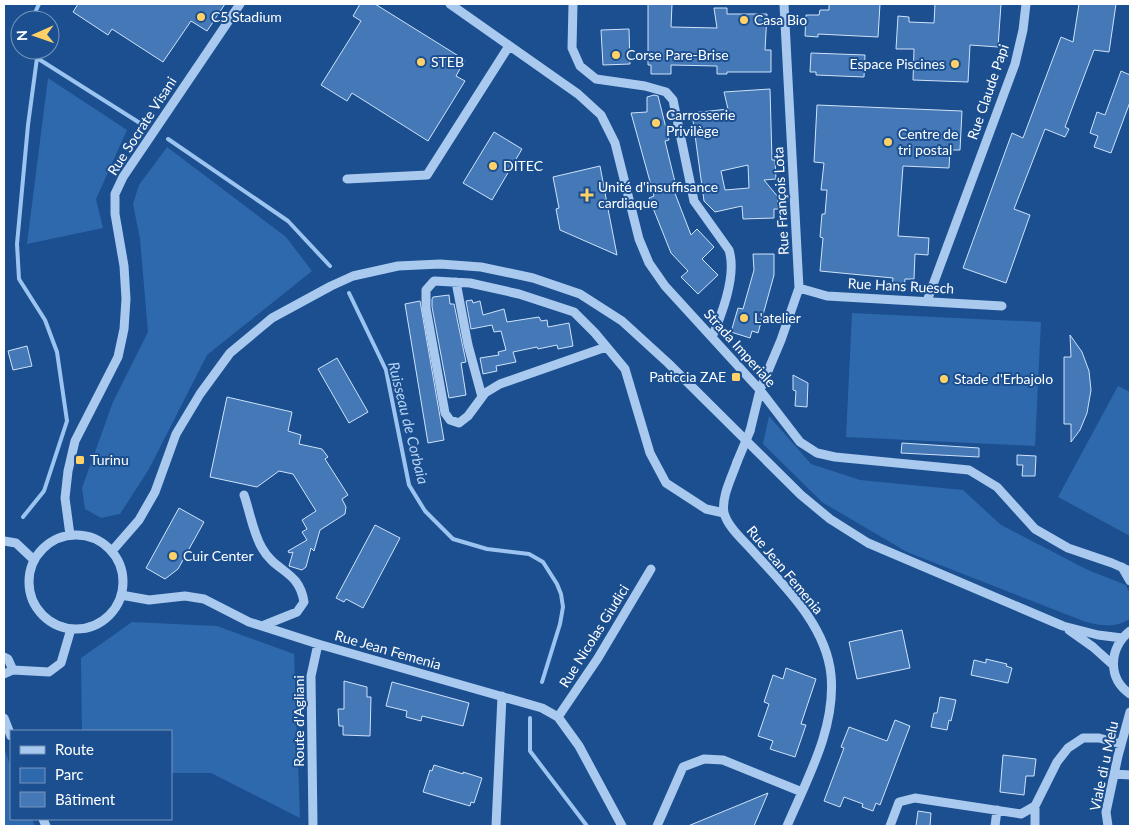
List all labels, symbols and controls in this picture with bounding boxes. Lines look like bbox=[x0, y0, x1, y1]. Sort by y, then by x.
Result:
place label: C5 Stadium bbox=[211, 8, 282, 25]
north arrow bbox=[10, 10, 60, 60]
marker: C5 Stadium bbox=[195, 11, 207, 23]
place label: Casa Bio bbox=[754, 11, 807, 28]
marker: Casa Bio bbox=[738, 14, 750, 26]
text: N bbox=[13, 30, 30, 41]
street label: Rue Claude Papi bbox=[963, 42, 1012, 142]
place label: Corse Pare-Brise bbox=[626, 46, 729, 63]
marker: Corse Pare-Brise bbox=[610, 49, 622, 61]
place label: STEB bbox=[431, 53, 464, 70]
place label: Espace Piscines bbox=[850, 55, 945, 72]
marker: STEB bbox=[415, 56, 427, 68]
marker: Espace Piscines bbox=[949, 58, 961, 70]
street label: Rue Socrate Visani bbox=[103, 73, 180, 178]
place label: Carrosserie Privilège bbox=[666, 106, 736, 139]
marker: Carrosserie Privilège bbox=[650, 117, 662, 129]
place label: Centre de tri postal bbox=[898, 125, 958, 158]
marker: Centre de tri postal bbox=[882, 136, 894, 148]
street label: Rue François Lota bbox=[769, 146, 792, 256]
place label: DITEC bbox=[503, 157, 544, 174]
marker: DITEC bbox=[487, 160, 499, 172]
place label: Unité d'insuffisance cardiaque bbox=[598, 178, 718, 211]
marker: Unité d'insuffisance cardiaque bbox=[580, 188, 594, 202]
street label: Rue Hans Ruesch bbox=[847, 274, 955, 297]
street label: Strada Imperiale bbox=[701, 305, 780, 390]
place label: L'atelier bbox=[754, 309, 801, 326]
marker: L'atelier bbox=[738, 312, 750, 324]
water label: Ruisseau de Corbaia bbox=[385, 360, 433, 486]
place label: Paticcia ZAE bbox=[649, 368, 726, 385]
place label: Stade d'Erbajolo bbox=[954, 370, 1053, 387]
marker: Paticcia ZAE bbox=[730, 371, 742, 383]
marker: Stade d'Erbajolo bbox=[938, 373, 950, 385]
place label: Turinu bbox=[90, 451, 129, 468]
marker: Turinu bbox=[74, 454, 86, 466]
street label: Rue Jean Femenia bbox=[744, 522, 827, 617]
place label: Cuir Center bbox=[183, 547, 254, 564]
marker: Cuir Center bbox=[167, 550, 179, 562]
street label: Rue Nicolas Giudici bbox=[555, 581, 632, 690]
street label: Rue Jean Femenia bbox=[333, 626, 443, 673]
street label: Route d'Agliani bbox=[290, 675, 307, 767]
street label: Viale di u Melu bbox=[1086, 719, 1121, 812]
legend bbox=[10, 730, 172, 820]
text: Route bbox=[55, 740, 94, 758]
text: Parc bbox=[55, 765, 84, 783]
text: Bâtiment bbox=[55, 790, 116, 808]

